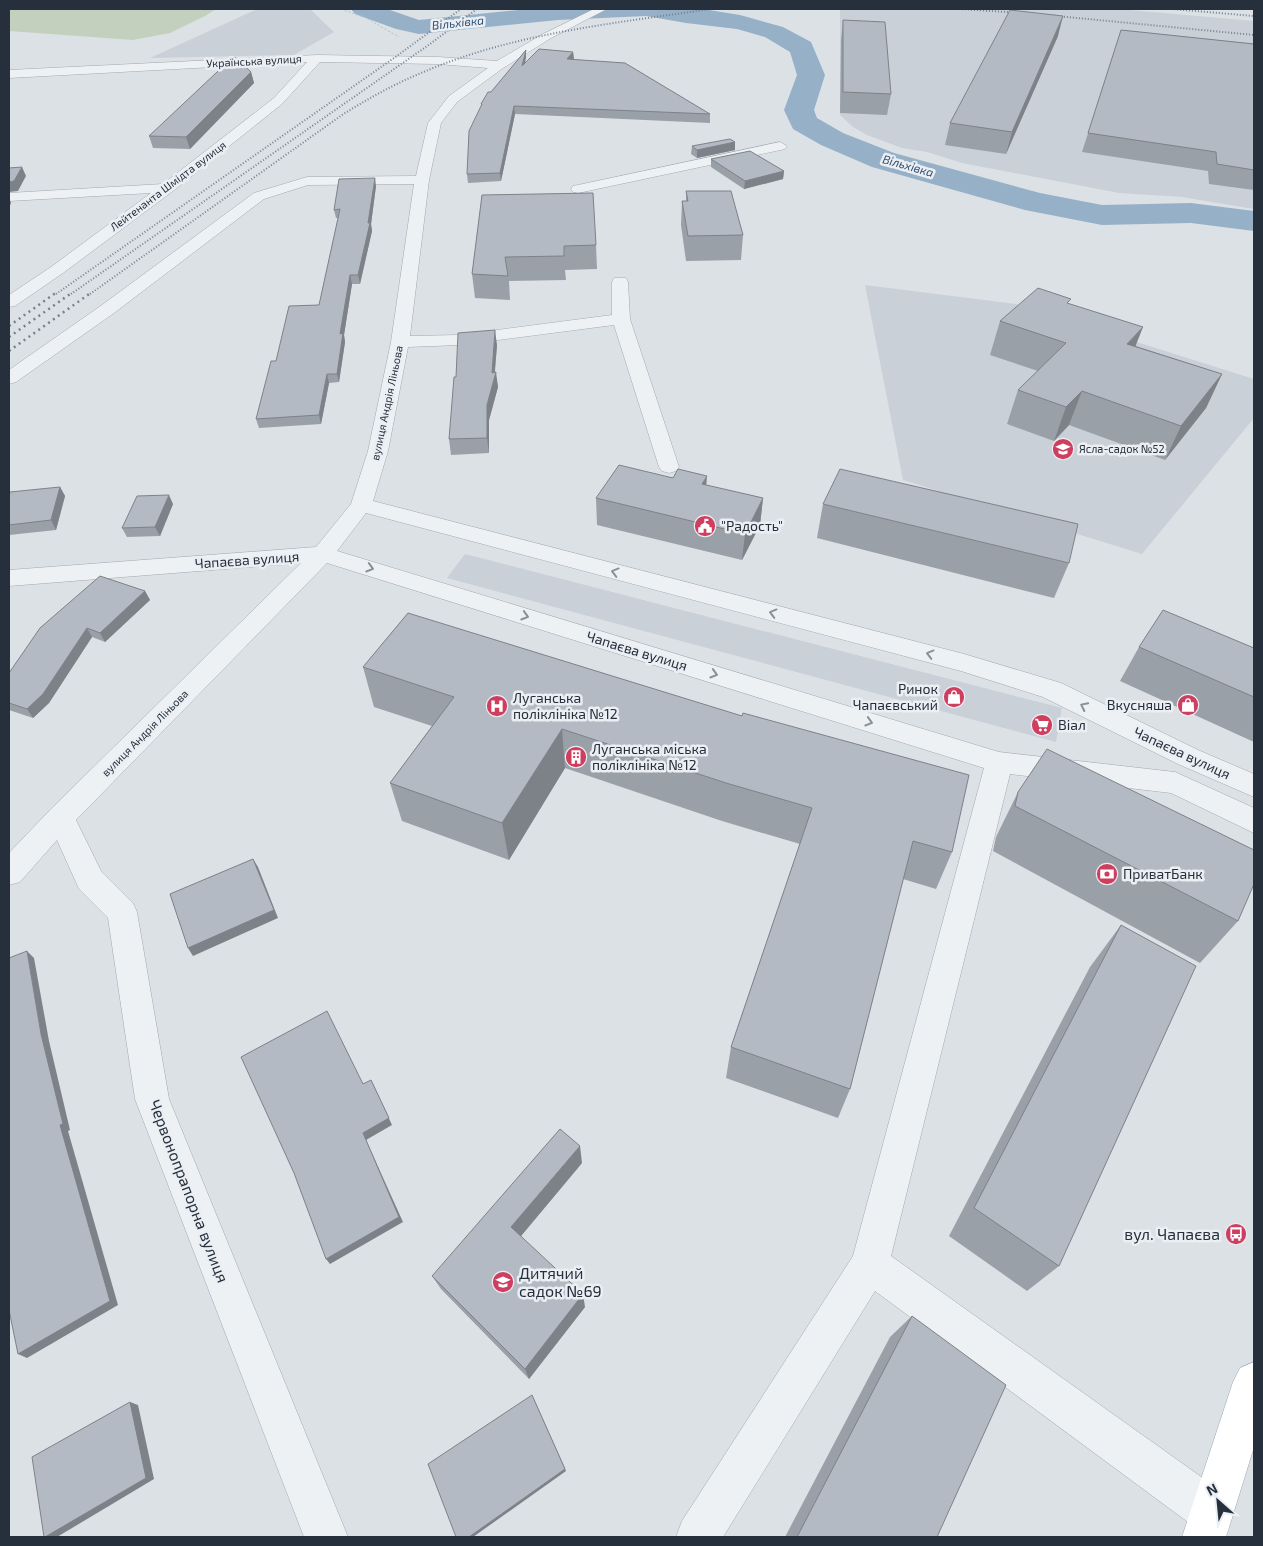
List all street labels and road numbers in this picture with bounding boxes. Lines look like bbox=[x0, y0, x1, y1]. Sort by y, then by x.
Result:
street label: Українська вулиця bbox=[206, 52, 302, 70]
street label: Лейтенанта Шмідта вулиця bbox=[107, 138, 229, 234]
street label: вулиця Андрія Ліньова bbox=[368, 344, 406, 462]
street label: Чапаєва вулиця bbox=[194, 547, 300, 572]
street label: Чапаєва вулиця bbox=[585, 627, 690, 674]
street label: вулиця Андрія Ліньова bbox=[99, 687, 191, 779]
street label: Чапаєва вулиця bbox=[1131, 723, 1233, 782]
street label: Червонопрапорна вулиця bbox=[145, 1097, 233, 1285]

